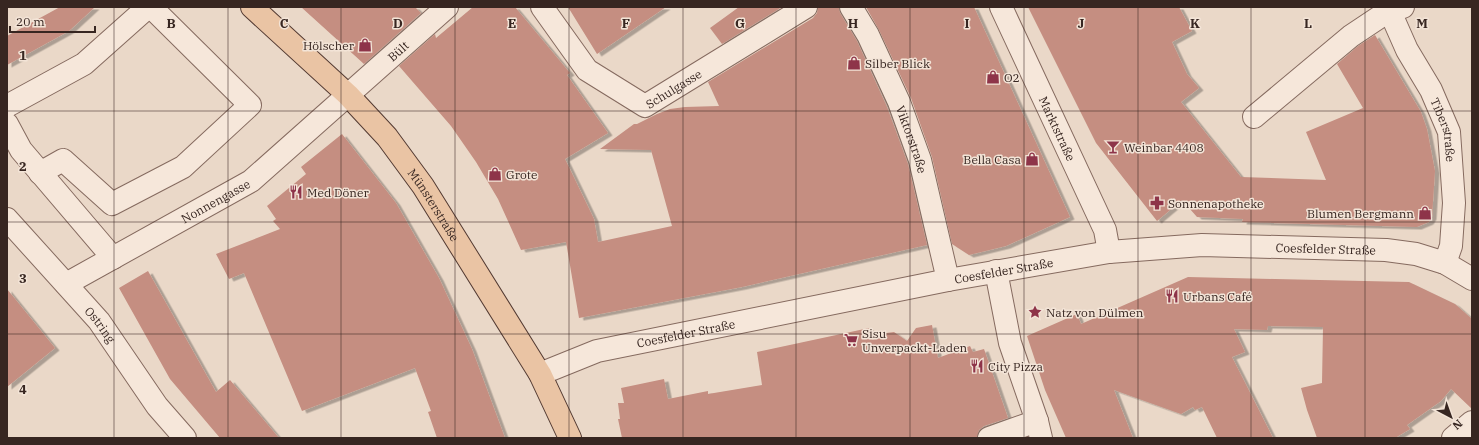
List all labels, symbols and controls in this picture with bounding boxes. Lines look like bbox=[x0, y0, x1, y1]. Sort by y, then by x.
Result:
scale bar bbox=[10, 8, 95, 34]
text: 20 m bbox=[16, 14, 45, 29]
text: B bbox=[166, 15, 176, 32]
text: C bbox=[280, 15, 289, 32]
text: D bbox=[393, 15, 403, 32]
text: E bbox=[508, 15, 516, 32]
text: F bbox=[622, 15, 630, 32]
text: G bbox=[735, 15, 745, 32]
text: H bbox=[848, 15, 859, 32]
text: I bbox=[965, 15, 970, 32]
text: J bbox=[1078, 15, 1085, 32]
text: K bbox=[1190, 15, 1200, 32]
text: L bbox=[1304, 15, 1312, 32]
text: M bbox=[1416, 15, 1428, 32]
shop icon: Hölscher bbox=[357, 37, 373, 53]
street label: Bült bbox=[384, 37, 411, 64]
place label: Hölscher bbox=[303, 38, 355, 53]
text: 1 bbox=[19, 47, 27, 64]
shop icon: Silber Blick bbox=[846, 55, 862, 71]
place label: Silber Blick bbox=[865, 56, 930, 71]
street label: Schulgasse bbox=[643, 66, 704, 111]
shop icon: O2 bbox=[985, 69, 1001, 85]
place label: O2 bbox=[1004, 70, 1020, 85]
street label: Marktstraße bbox=[1036, 94, 1079, 163]
street label: Tiberstraße bbox=[1428, 95, 1459, 162]
street label: Viktorstraße bbox=[893, 103, 930, 175]
bar icon: Weinbar 4408 bbox=[1105, 139, 1121, 155]
place label: Weinbar 4408 bbox=[1124, 140, 1204, 155]
shop icon: Bella Casa bbox=[1024, 151, 1040, 167]
place label: Bella Casa bbox=[963, 152, 1021, 167]
text: 2 bbox=[19, 158, 27, 175]
street label: Münsterstraße bbox=[405, 165, 463, 244]
shop icon: Grote bbox=[487, 166, 503, 182]
place label: Grote bbox=[506, 167, 537, 182]
street label: Nonnengasse bbox=[178, 176, 253, 226]
restaurant icon: Med Döner bbox=[288, 184, 304, 200]
place label: Med Döner bbox=[307, 185, 369, 200]
pharmacy icon: Sonnenapotheke bbox=[1149, 195, 1165, 211]
place label: Sonnenapotheke bbox=[1168, 196, 1263, 211]
shop icon: Blumen Bergmann bbox=[1417, 205, 1433, 221]
place label: Blumen Bergmann bbox=[1307, 206, 1414, 221]
street label: Coesfelder Straße bbox=[1275, 240, 1376, 257]
street label: Coesfelder Straße bbox=[953, 254, 1054, 286]
text: 3 bbox=[19, 270, 27, 287]
restaurant icon: Urbans Café bbox=[1164, 288, 1180, 304]
place label: Urbans Café bbox=[1183, 289, 1252, 304]
street label: Ostring bbox=[82, 303, 119, 346]
place icon: Natz von Dülmen bbox=[1027, 304, 1043, 320]
place label: Natz von Dülmen bbox=[1046, 305, 1144, 320]
street label: Coesfelder Straße bbox=[635, 316, 736, 350]
place label: Sisu Unverpackt-Laden bbox=[862, 326, 968, 355]
supermarket icon: Sisu Unverpackt-Laden bbox=[843, 332, 859, 348]
restaurant icon: City Pizza bbox=[969, 358, 985, 374]
place label: City Pizza bbox=[988, 359, 1043, 374]
text: 4 bbox=[19, 381, 27, 398]
north arrow bbox=[1431, 397, 1471, 437]
text: N bbox=[1449, 416, 1465, 433]

